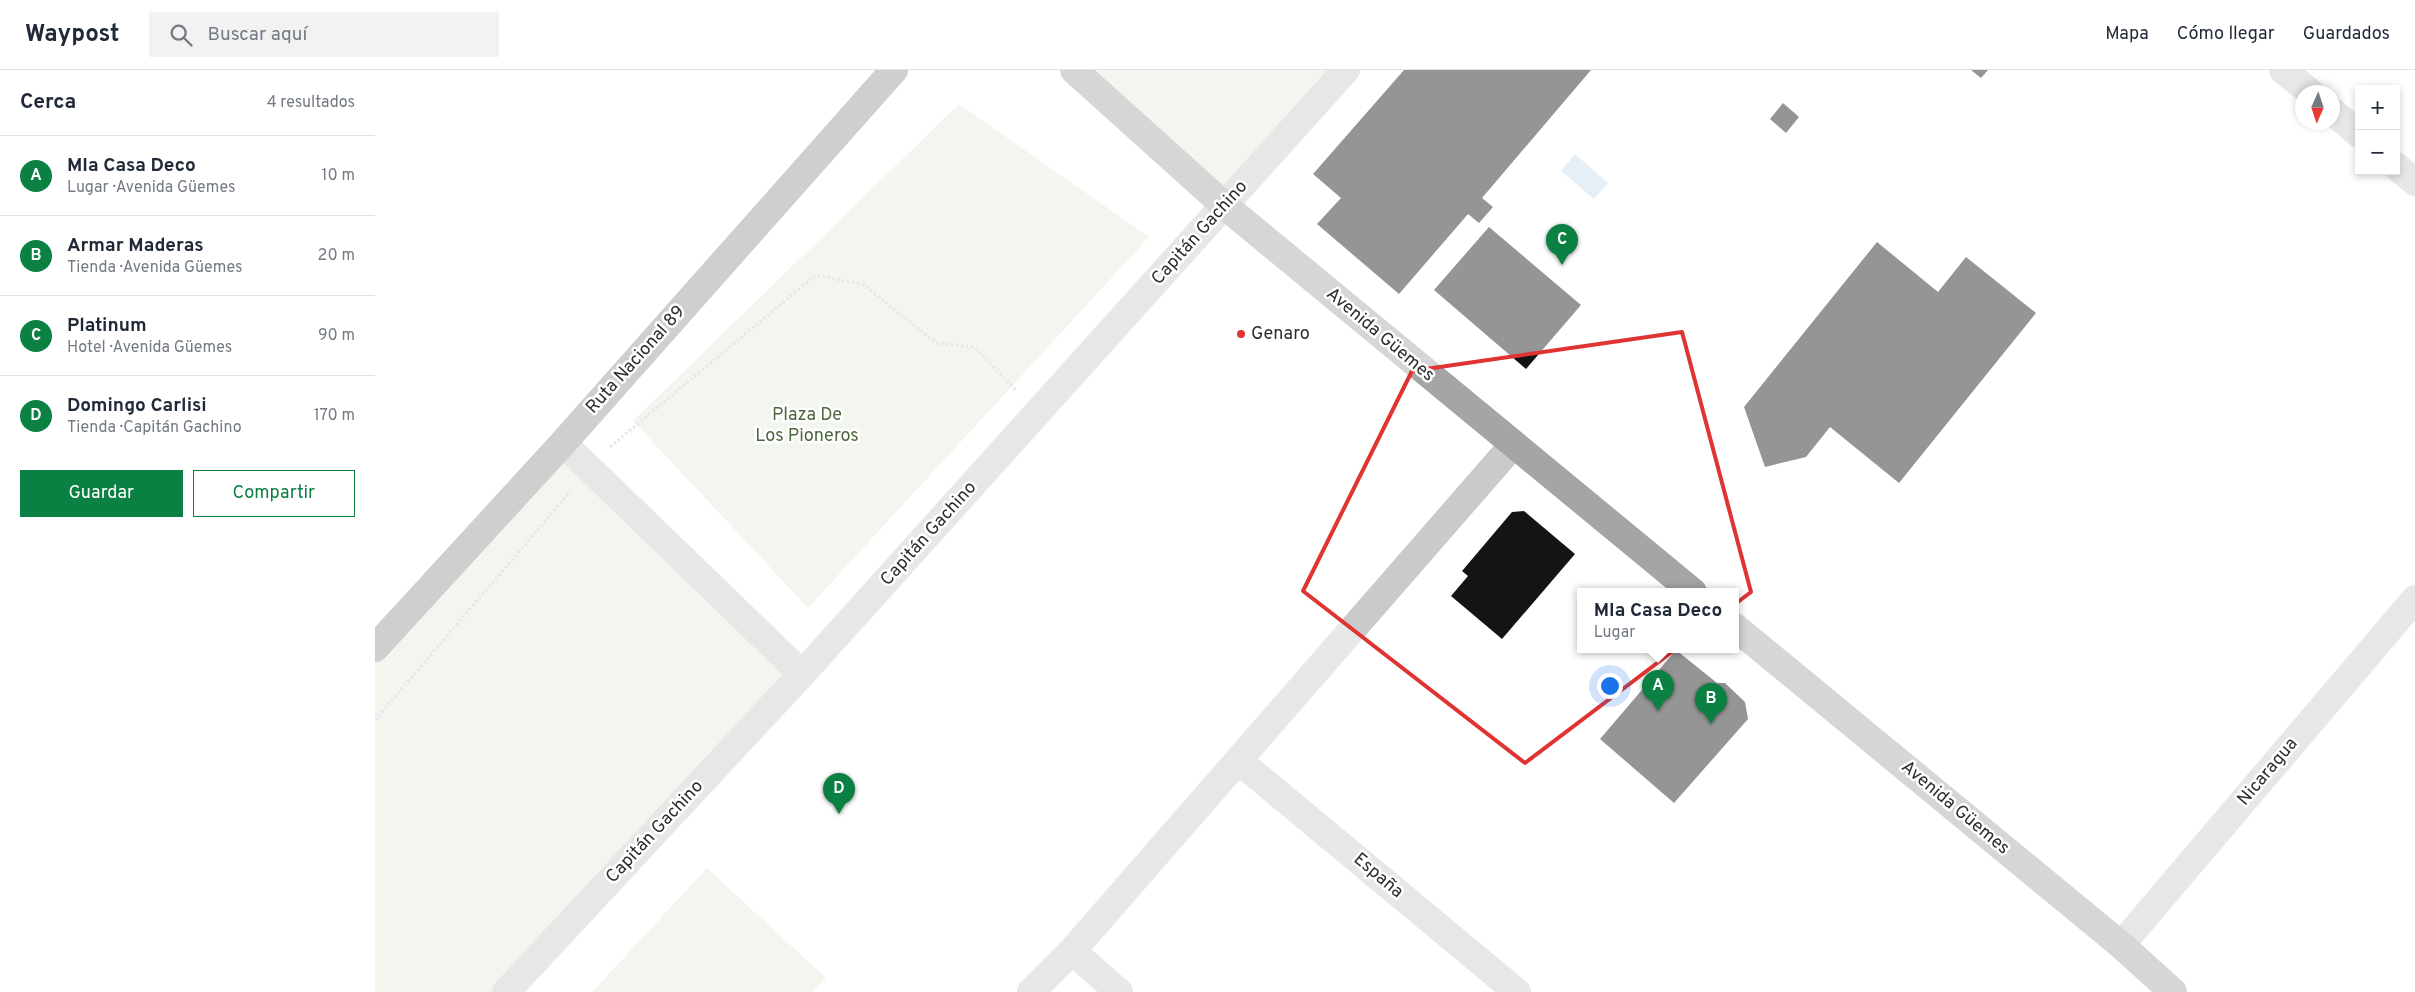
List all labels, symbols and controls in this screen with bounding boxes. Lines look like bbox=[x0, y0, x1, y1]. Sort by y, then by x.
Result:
search box bbox=[149, 12, 499, 57]
text: Waypost bbox=[25, 20, 119, 50]
icon: search bbox=[167, 21, 195, 49]
text: Buscar aquí bbox=[207, 23, 307, 47]
text: Mapa bbox=[2105, 23, 2149, 46]
text: Cómo llegar bbox=[2177, 23, 2275, 46]
text: Guardados bbox=[2303, 23, 2390, 46]
north arrow bbox=[2295, 85, 2340, 130]
map controls bbox=[2355, 85, 2400, 175]
button: + bbox=[2355, 85, 2400, 130]
text: Cerca bbox=[20, 89, 76, 116]
text: 4 resultados bbox=[267, 93, 355, 113]
button: − bbox=[2355, 130, 2400, 175]
text: MIa Casa Deco bbox=[67, 154, 196, 178]
text: A bbox=[30, 166, 42, 186]
text: 10 m bbox=[321, 166, 355, 186]
street label: Capitán Gachino bbox=[1147, 176, 1253, 290]
text: Lugar · Avenida Güemes bbox=[67, 178, 235, 198]
pin: C bbox=[1546, 224, 1578, 265]
text: Armar Maderas bbox=[67, 234, 204, 258]
text: B bbox=[30, 246, 42, 266]
text: 20 m bbox=[318, 246, 355, 266]
text: Tienda · Avenida Güemes bbox=[67, 258, 242, 278]
street label: Avenida Güemes bbox=[1321, 283, 1439, 387]
street label: Ruta Nacional 89 bbox=[581, 301, 691, 419]
text: Platinum bbox=[67, 314, 147, 338]
place label: Genaro bbox=[1251, 323, 1310, 346]
text: C bbox=[31, 326, 41, 346]
text: 90 m bbox=[318, 326, 355, 346]
marker: Genaro bbox=[1235, 328, 1247, 340]
text: Hotel · Avenida Güemes bbox=[67, 338, 232, 358]
text: Domingo Carlisi bbox=[67, 394, 207, 418]
park label: Plaza De Los Pioneros bbox=[755, 404, 859, 448]
text: D bbox=[30, 406, 42, 426]
text: 170 m bbox=[314, 406, 355, 426]
text: Tienda · Capitán Gachino bbox=[67, 418, 242, 438]
button: Guardar bbox=[20, 470, 183, 517]
button: Compartir bbox=[193, 470, 355, 517]
street label: Capitán Gachino bbox=[876, 477, 982, 591]
popup bbox=[1577, 588, 1739, 653]
text: MIa Casa Deco bbox=[1594, 599, 1722, 623]
text: Lugar bbox=[1594, 623, 1636, 643]
pin: A bbox=[1642, 670, 1674, 711]
your location bbox=[1597, 673, 1623, 699]
pin: B bbox=[1695, 683, 1727, 724]
street label: Nicaragua bbox=[2233, 733, 2303, 811]
street label: Avenida Güemes bbox=[1896, 756, 2014, 860]
pin: D bbox=[823, 773, 855, 814]
street label: Capitán Gachino bbox=[601, 776, 709, 888]
street label: España bbox=[1348, 848, 1408, 904]

